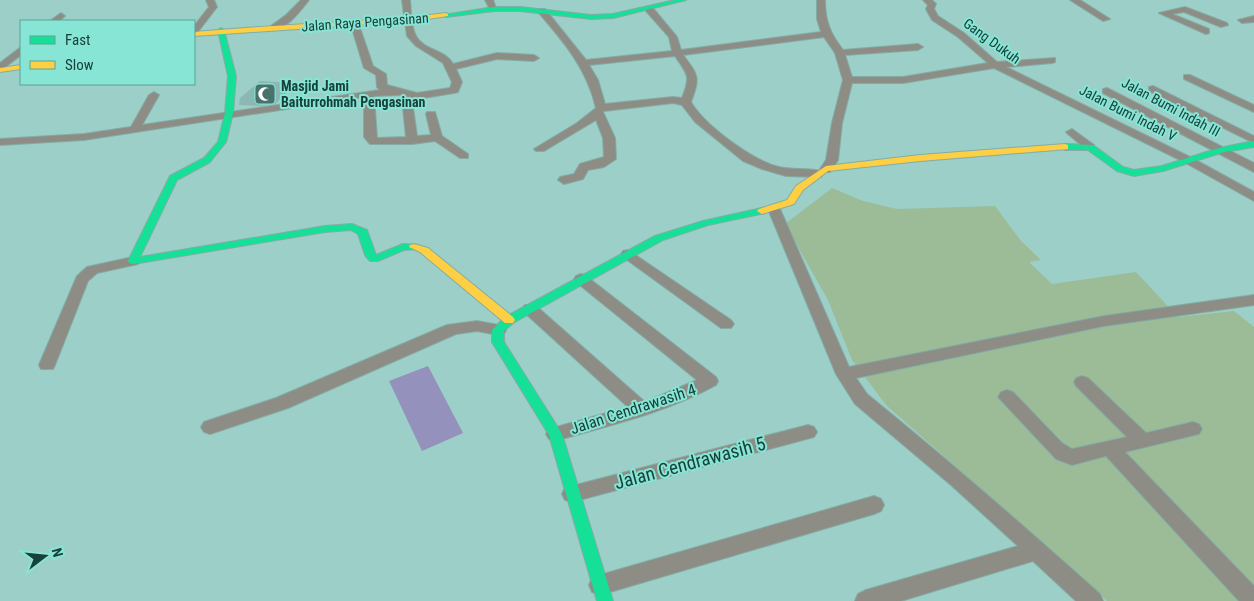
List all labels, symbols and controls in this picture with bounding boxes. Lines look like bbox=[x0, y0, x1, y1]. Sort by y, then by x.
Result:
street label: Jalan Raya Pengasinan bbox=[301, 10, 429, 34]
street label: Gang Dukuh bbox=[960, 15, 1024, 67]
legend bbox=[20, 20, 195, 85]
text: Fast bbox=[65, 31, 90, 49]
text: Slow bbox=[65, 56, 94, 74]
street label: Jalan Bumi Indah III bbox=[1119, 74, 1223, 140]
place label: Masjid Jami Baiturrohmah Pengasinan bbox=[281, 78, 426, 110]
mosque icon: Masjid Jami Baiturrohmah Pengasinan bbox=[253, 82, 277, 106]
street label: Jalan Bumi Indah V bbox=[1077, 82, 1179, 144]
street label: Jalan Cendrawasih 4 bbox=[568, 380, 698, 438]
street label: Jalan Cendrawasih 5 bbox=[612, 432, 768, 494]
north arrow bbox=[20, 531, 70, 581]
text: N bbox=[49, 546, 66, 559]

